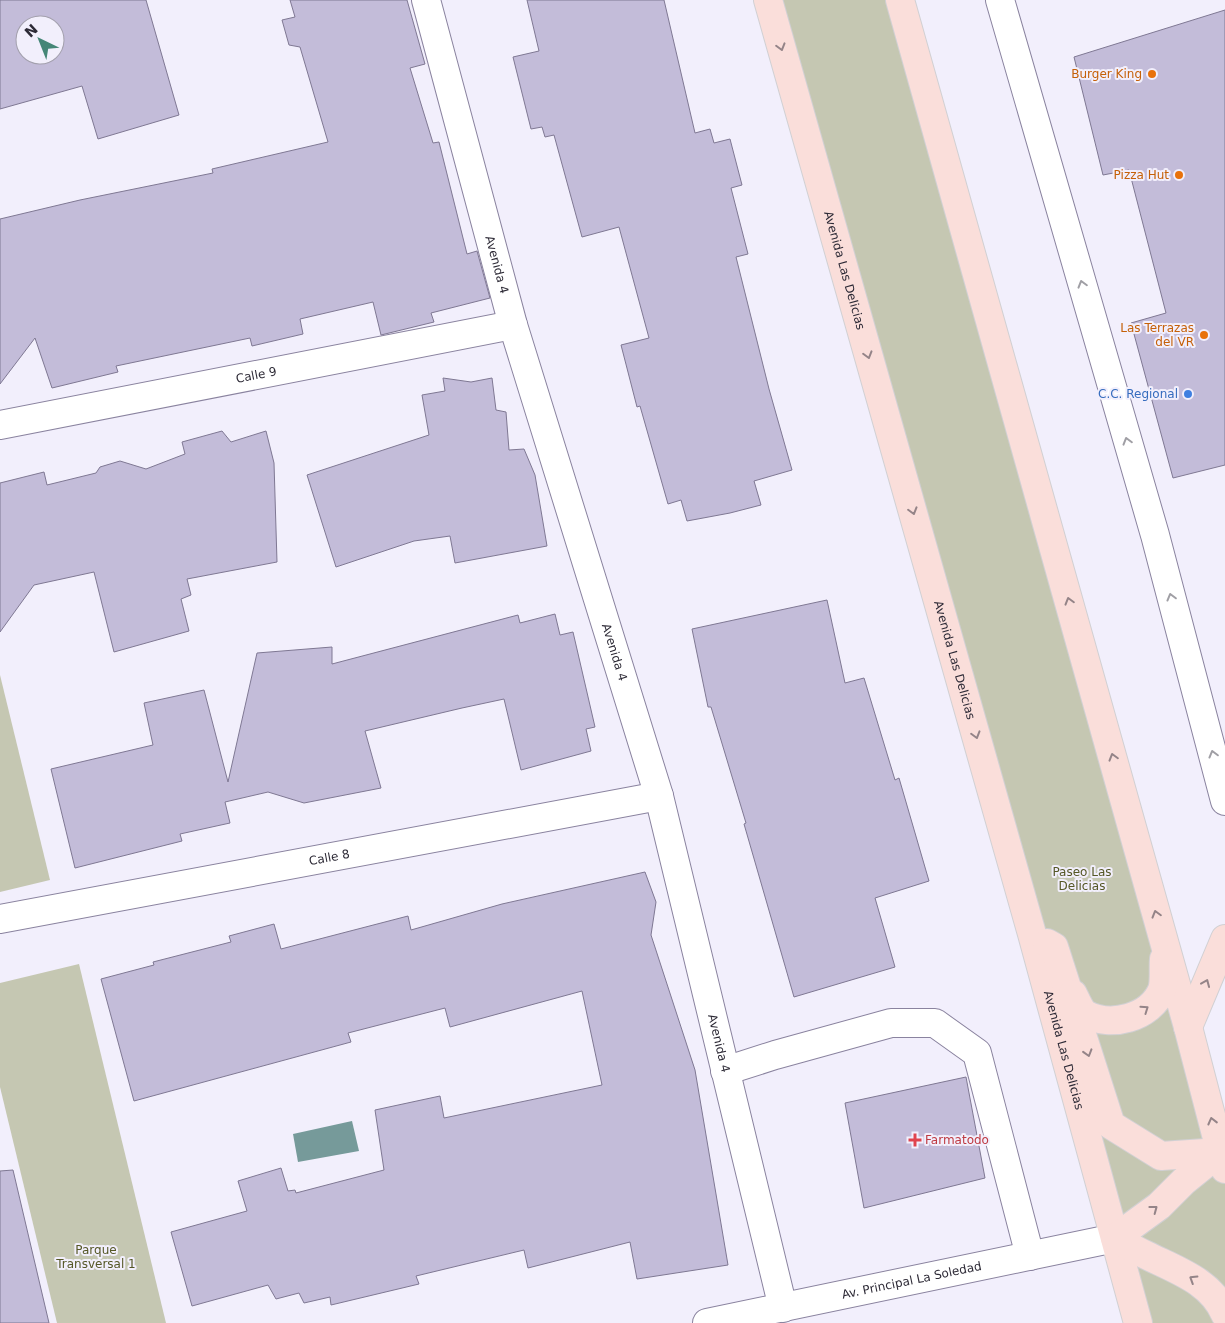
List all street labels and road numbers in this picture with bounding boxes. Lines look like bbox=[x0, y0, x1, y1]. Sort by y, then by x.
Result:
street label: Avenida Las Delicias bbox=[821, 209, 868, 331]
street label: Avenida 4 bbox=[482, 234, 511, 295]
street label: Calle 9 bbox=[235, 364, 278, 386]
street label: Avenida Las Delicias bbox=[931, 599, 978, 721]
street label: Avenida 4 bbox=[599, 622, 630, 683]
street label: Calle 8 bbox=[308, 847, 351, 868]
street label: Avenida Las Delicias bbox=[1041, 989, 1087, 1111]
street label: Avenida 4 bbox=[705, 1013, 733, 1074]
street label: Av. Principal La Soledad bbox=[840, 1259, 983, 1302]

